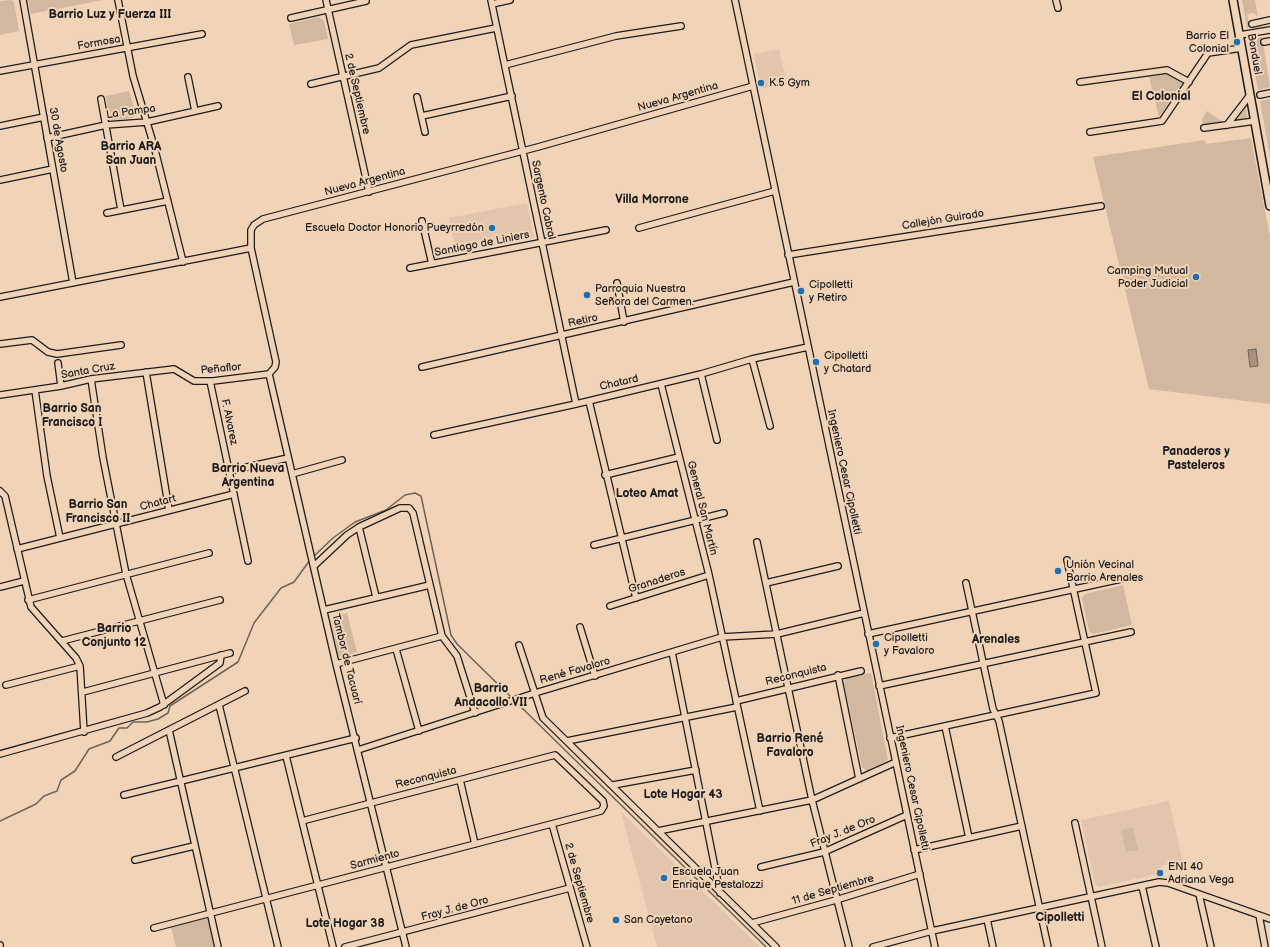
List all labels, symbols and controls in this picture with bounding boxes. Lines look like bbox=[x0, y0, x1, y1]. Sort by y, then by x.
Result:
district label: Barrio Luz y Fuerza III bbox=[49, 8, 171, 22]
place label: Barrio El Colonial bbox=[1186, 29, 1229, 55]
street label: Bonduel bbox=[1244, 32, 1264, 76]
street label: Formosa bbox=[76, 33, 122, 53]
marker: Barrio El Colonial bbox=[1232, 37, 1242, 47]
street label: 2 de Septiembre bbox=[341, 52, 373, 136]
place label: K.5 Gym bbox=[769, 76, 810, 90]
marker: K.5 Gym bbox=[756, 78, 766, 88]
street label: Nueva Argentina bbox=[636, 79, 720, 115]
district label: El Colonial bbox=[1132, 90, 1190, 104]
street label: La Pampa bbox=[106, 102, 156, 122]
street label: 30 de Agosto bbox=[46, 106, 70, 174]
district label: Barrio ARA San Juan bbox=[101, 140, 161, 168]
street label: Sargento Cabral bbox=[528, 159, 558, 241]
street label: Nueva Argentina bbox=[323, 165, 407, 199]
district label: Villa Morrone bbox=[615, 193, 689, 207]
street label: Callejón Guirado bbox=[901, 207, 985, 233]
place label: Escuela Doctor Honorio Pueyrredón bbox=[305, 221, 484, 235]
marker: Escuela Doctor Honorio Pueyrredón bbox=[487, 223, 497, 233]
street label: Santiago de Liniers bbox=[433, 228, 531, 260]
place label: Camping Mutual Poder Judicial bbox=[1107, 264, 1188, 290]
marker: Camping Mutual Poder Judicial bbox=[1191, 272, 1201, 282]
place label: Cipolletti y Retiro bbox=[809, 278, 853, 304]
place label: Parroquia Nuestra Señora del Carmen. bbox=[595, 282, 694, 308]
marker: Cipolletti y Retiro bbox=[796, 286, 806, 296]
marker: Parroquia Nuestra Señora del Carmen. bbox=[582, 290, 592, 300]
street label: Retiro bbox=[567, 311, 599, 331]
place label: Cipolletti y Chatard bbox=[824, 349, 871, 375]
marker: Cipolletti y Chatard bbox=[811, 357, 821, 367]
street label: Santa Cruz bbox=[60, 360, 116, 382]
street label: Peñaflor bbox=[200, 361, 242, 377]
street label: Chatard bbox=[598, 372, 640, 394]
street label: F. Alvarez bbox=[218, 398, 240, 446]
district label: Barrio San Francisco I bbox=[42, 402, 102, 430]
street label: Ingeniero Cesar Cipolletti bbox=[824, 408, 864, 536]
district label: Panaderos y Pasteleros bbox=[1162, 445, 1230, 473]
street label: General San Martín bbox=[684, 459, 720, 557]
district label: Barrio Nueva Argentina bbox=[212, 462, 284, 490]
district label: Loteo Amat bbox=[616, 487, 678, 501]
street label: Chatart bbox=[139, 492, 177, 514]
district label: Barrio San Francisco II bbox=[66, 498, 130, 526]
place label: Unión Vecinal Barrio Arenales bbox=[1066, 558, 1143, 584]
street label: Granaderos bbox=[627, 566, 687, 596]
marker: Unión Vecinal Barrio Arenales bbox=[1053, 566, 1063, 576]
street label: Tambor de Tacuarí bbox=[328, 613, 364, 705]
district label: Barrio Conjunto 12 bbox=[82, 622, 146, 650]
place label: Cipolletti y Favaloro bbox=[884, 631, 934, 657]
district label: Arenales bbox=[972, 633, 1020, 647]
marker: Cipolletti y Favaloro bbox=[871, 639, 881, 649]
street label: René Favaloro bbox=[538, 655, 612, 687]
street label: Reconquista bbox=[764, 661, 828, 689]
district label: Barrio Andacollo VII bbox=[455, 682, 527, 710]
street label: Ingeniero Cesar Cipolletti bbox=[892, 724, 932, 852]
district label: Barrio René Favaloro bbox=[757, 732, 823, 760]
street label: Reconquista bbox=[394, 764, 458, 792]
district label: Lote Hogar 43 bbox=[643, 788, 723, 802]
street label: Fray J. de Oro bbox=[808, 813, 878, 851]
street label: 2 de Septiembre bbox=[561, 841, 597, 925]
street label: Sarmiento bbox=[349, 847, 401, 873]
place label: ENI 40 Adriana Vega bbox=[1168, 860, 1234, 886]
place label: Escuela Juan Enrique Pestalozzi bbox=[672, 865, 763, 891]
marker: ENI 40 Adriana Vega bbox=[1155, 868, 1165, 878]
street label: 11 de Septiembre bbox=[790, 872, 876, 908]
marker: Escuela Juan Enrique Pestalozzi bbox=[659, 873, 669, 883]
street label: Fray J. de Oro bbox=[420, 894, 490, 924]
district label: Cipolletti bbox=[1035, 911, 1085, 925]
place label: San Cayetano bbox=[624, 913, 693, 927]
marker: San Cayetano bbox=[611, 915, 621, 925]
district label: Lote Hogar 38 bbox=[305, 917, 385, 931]

